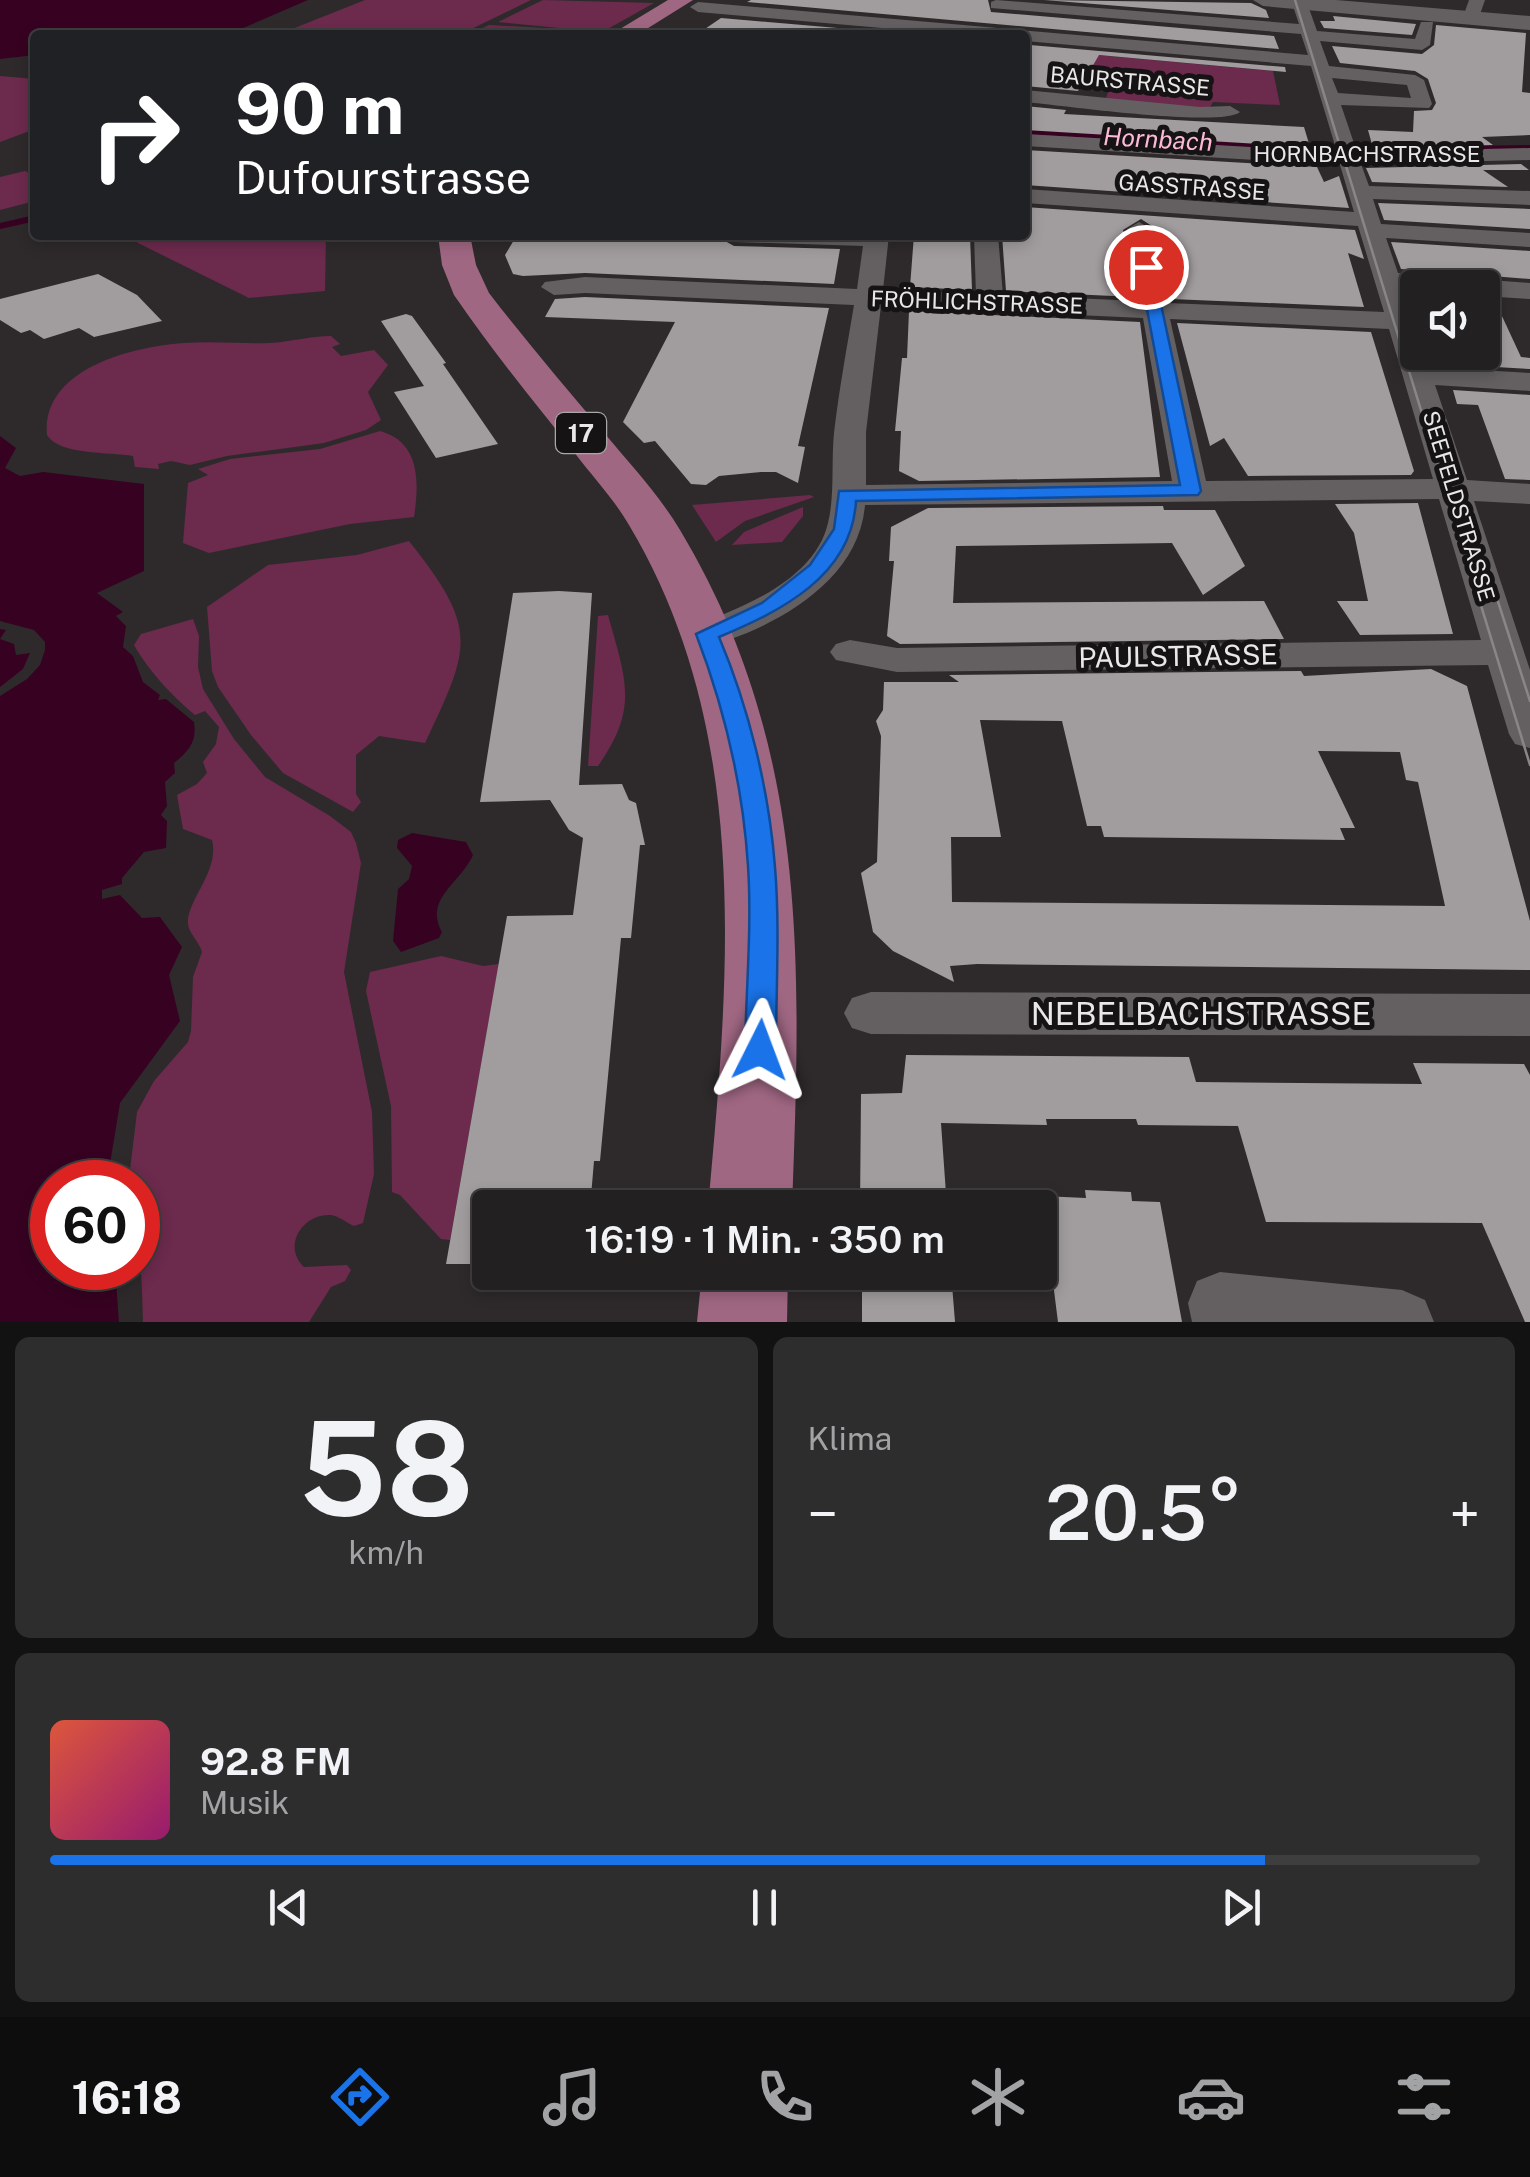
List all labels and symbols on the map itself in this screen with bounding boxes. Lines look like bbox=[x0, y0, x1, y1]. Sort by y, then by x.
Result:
street label: BAURSTRASSE bbox=[1049, 61, 1211, 101]
water label: Hornbach bbox=[1102, 121, 1214, 157]
street label: HORNBACHSTRASSE bbox=[1254, 141, 1480, 167]
street label: GASSTRASSE bbox=[1118, 169, 1266, 205]
pin bbox=[1104, 225, 1189, 310]
street label: FRÖHLICHSTRASSE bbox=[870, 284, 1084, 319]
street label: SEEFELDSTRASSE bbox=[1418, 408, 1500, 604]
road number: 17 bbox=[556, 413, 606, 453]
street label: PAULSTRASSE bbox=[1078, 637, 1278, 674]
street label: NEBELBACHSTRASSE bbox=[1031, 995, 1371, 1032]
position arrow bbox=[708, 998, 812, 1102]
speed limit sign: 60 bbox=[30, 1160, 160, 1290]

